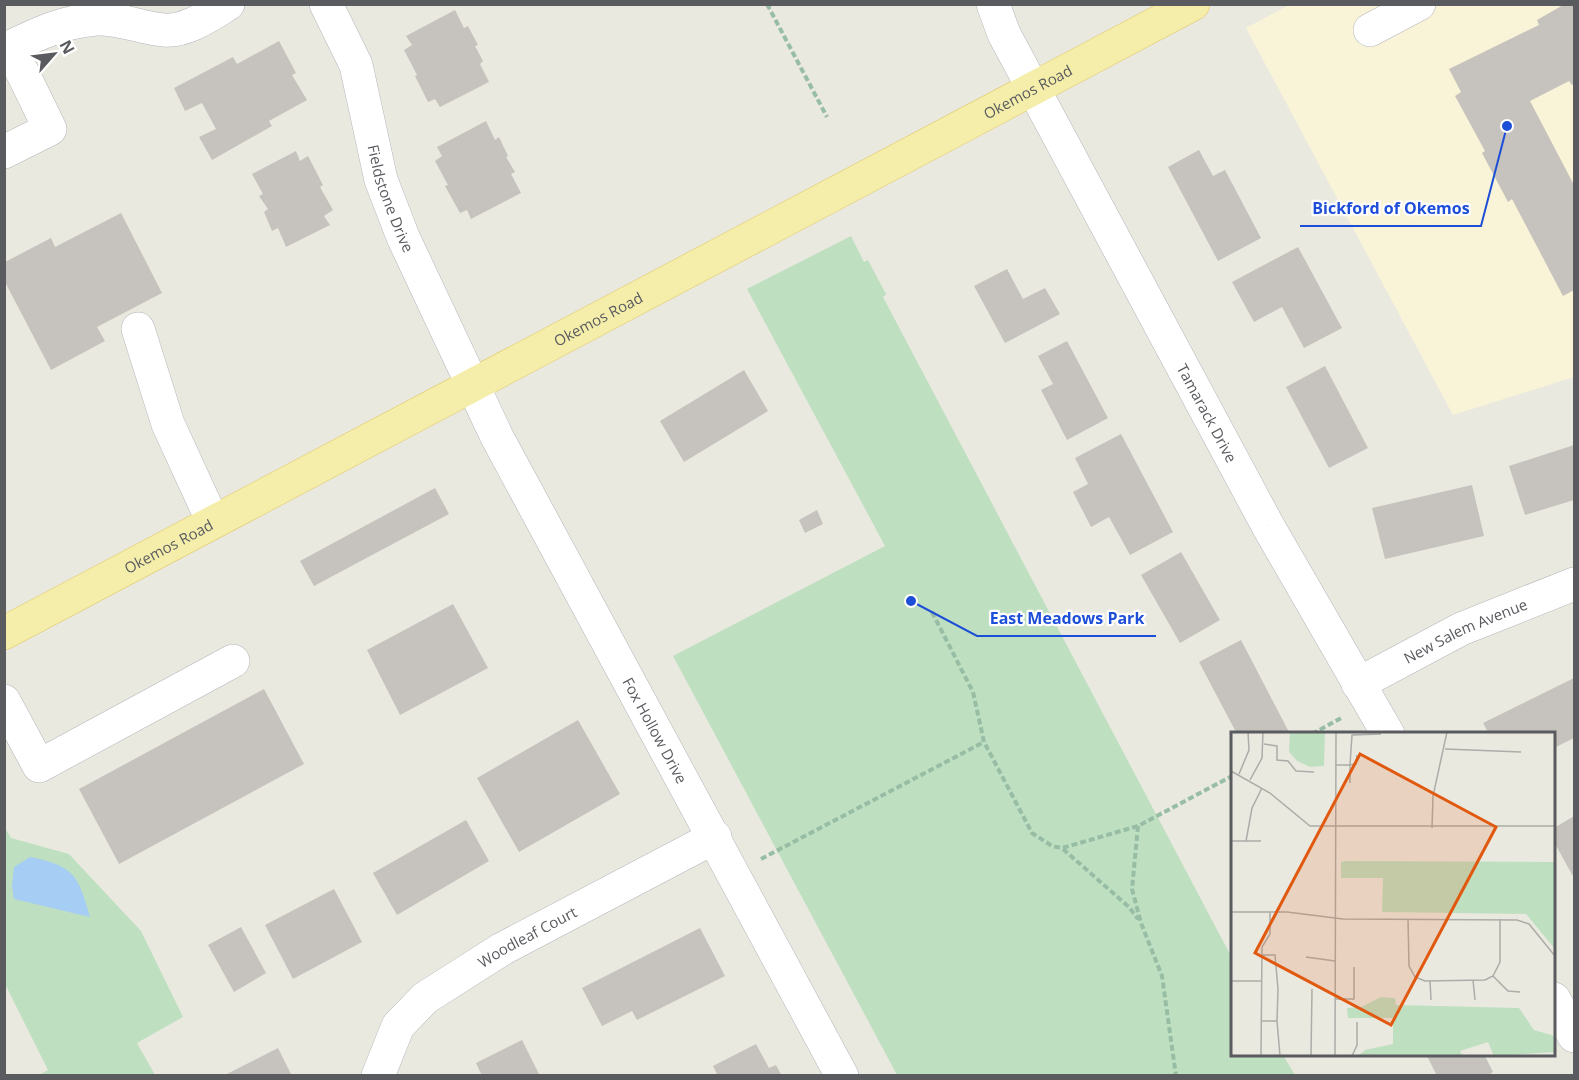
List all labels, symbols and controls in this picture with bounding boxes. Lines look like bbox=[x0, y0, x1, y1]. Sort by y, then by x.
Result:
north arrow bbox=[24, 24, 84, 84]
text: N bbox=[54, 36, 80, 58]
street label: Okemos Road bbox=[980, 60, 1075, 123]
street label: Fieldstone Drive bbox=[364, 143, 419, 255]
callout: Bickford of Okemos bbox=[1300, 192, 1481, 226]
text: Bickford of Okemos bbox=[1312, 197, 1470, 219]
street label: Okemos Road bbox=[550, 287, 646, 350]
street label: Tamarack Drive bbox=[1173, 360, 1242, 466]
street label: Okemos Road bbox=[121, 514, 216, 578]
street label: New Salem Avenue bbox=[1400, 594, 1530, 668]
callout: East Meadows Park bbox=[977, 602, 1156, 636]
text: East Meadows Park bbox=[990, 607, 1144, 629]
street label: Fox Hollow Drive bbox=[619, 674, 692, 787]
inset map bbox=[1231, 732, 1555, 1056]
street label: Woodleaf Court bbox=[474, 902, 580, 972]

